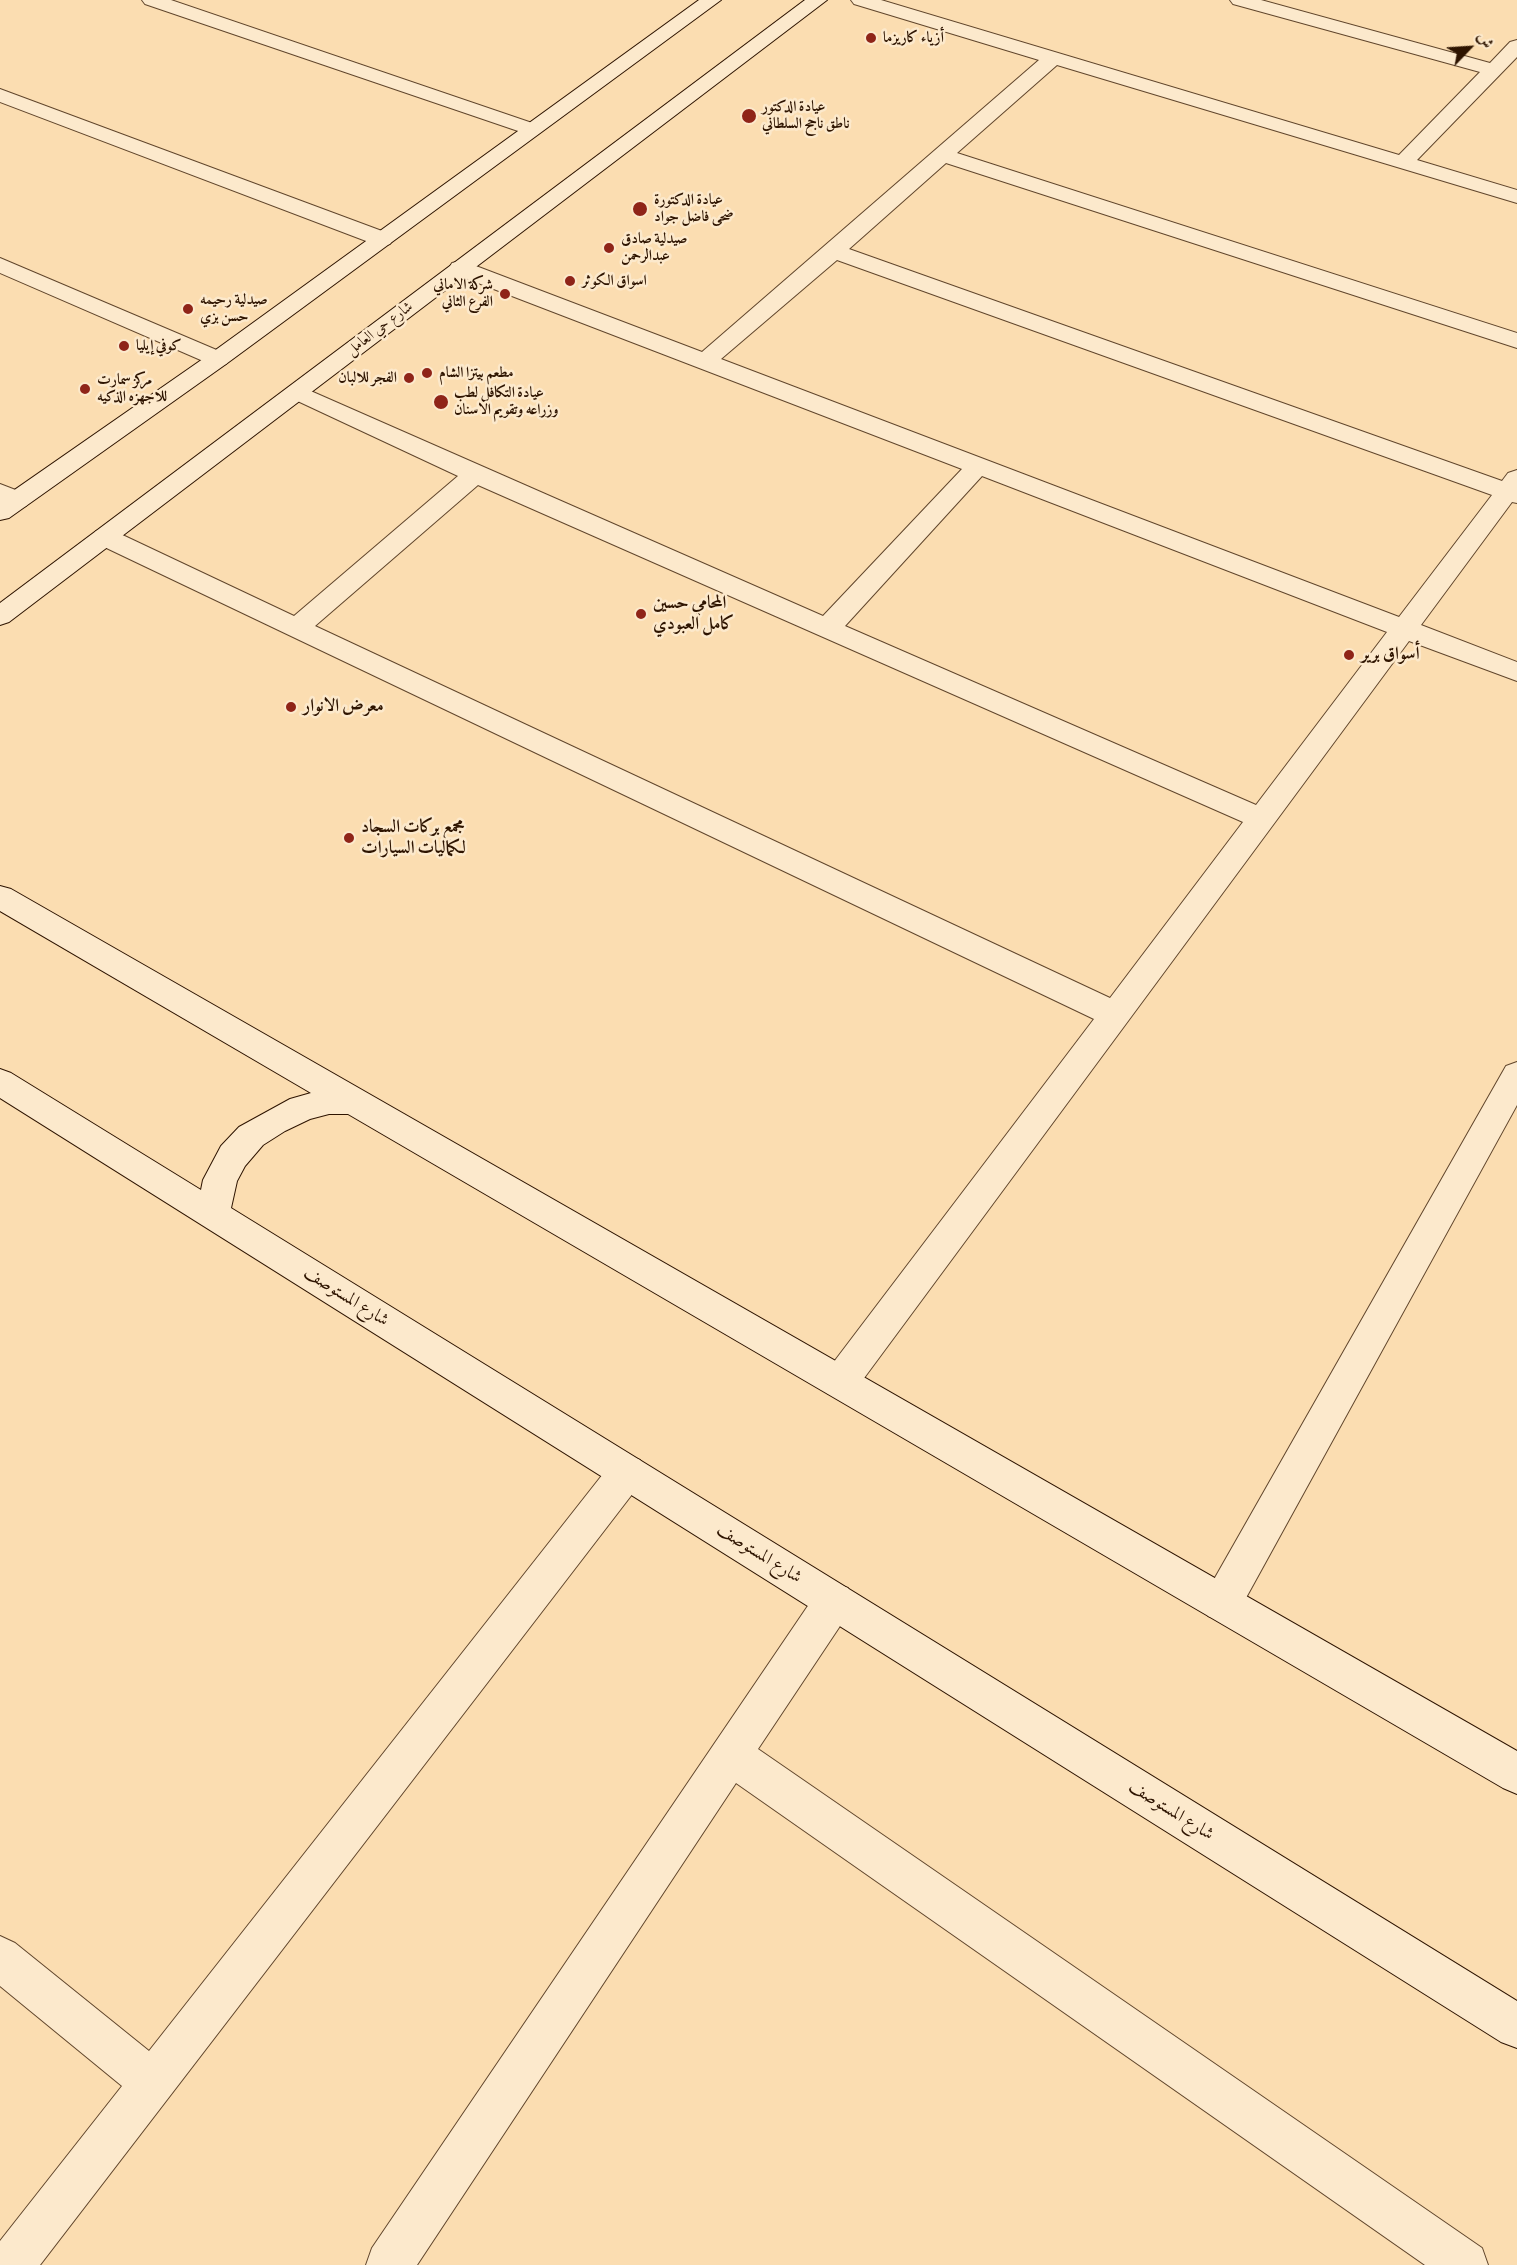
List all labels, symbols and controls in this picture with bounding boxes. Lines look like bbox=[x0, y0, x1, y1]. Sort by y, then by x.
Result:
north arrow bbox=[1439, 18, 1499, 78]
place label: أزياء كاريزما bbox=[883, 29, 944, 47]
text: ش bbox=[1473, 29, 1498, 52]
marker: أزياء كاريزما bbox=[864, 31, 878, 45]
place label: عيادة الدكتور ناطق ناجح السلطاني bbox=[762, 98, 850, 133]
marker: عيادة الدكتور ناطق ناجح السلطاني bbox=[740, 107, 758, 125]
place label: عيادة الدكتورة ضحى فاضل جواد bbox=[654, 191, 734, 226]
marker: عيادة الدكتورة ضحى فاضل جواد bbox=[631, 200, 649, 218]
place label: صيدلية صادق عبدالرحمن bbox=[621, 230, 688, 265]
marker: صيدلية صادق عبدالرحمن bbox=[602, 241, 616, 255]
place label: اسواق الكوثر bbox=[582, 272, 647, 290]
marker: اسواق الكوثر bbox=[563, 274, 577, 288]
place label: شركة الاماني الفرع الثاني bbox=[433, 276, 493, 311]
marker: شركة الاماني الفرع الثاني bbox=[498, 287, 512, 301]
place label: صيدلية رحيمه حسن بزي bbox=[200, 291, 268, 326]
street label: شارع حي العامل bbox=[343, 298, 417, 360]
marker: صيدلية رحيمه حسن بزي bbox=[181, 302, 195, 316]
place label: كوفي إيليا bbox=[136, 337, 182, 355]
marker: كوفي إيليا bbox=[117, 339, 131, 353]
place label: مطعم بيتزا الشام bbox=[439, 364, 514, 382]
marker: مطعم بيتزا الشام bbox=[420, 366, 434, 380]
place label: الفجر للالبان bbox=[338, 369, 397, 387]
place label: مركز سمارت للاجهزه الذكيه bbox=[97, 371, 167, 406]
marker: الفجر للالبان bbox=[402, 371, 416, 385]
marker: مركز سمارت للاجهزه الذكيه bbox=[78, 382, 92, 396]
place label: عيادة التكافل لطب وزراعه وتقويم الاسنان bbox=[454, 384, 558, 419]
marker: عيادة التكافل لطب وزراعه وتقويم الاسنان bbox=[432, 393, 450, 411]
place label: المحامي حسين كامل العبودي bbox=[653, 593, 735, 636]
marker: المحامي حسين كامل العبودي bbox=[634, 607, 648, 621]
place label: أسواق برير bbox=[1361, 644, 1420, 666]
marker: أسواق برير bbox=[1342, 648, 1356, 662]
place label: معرض الانوار bbox=[303, 696, 384, 718]
marker: معرض الانوار bbox=[284, 700, 298, 714]
place label: مجمع بركات السجاد لكماليات السيارات bbox=[361, 817, 466, 860]
marker: مجمع بركات السجاد لكماليات السيارات bbox=[342, 831, 356, 845]
street label: شارع المستوصف bbox=[299, 1262, 393, 1332]
street label: شارع المستوصف bbox=[712, 1519, 806, 1589]
street label: شارع المستوصف bbox=[1124, 1776, 1218, 1846]

